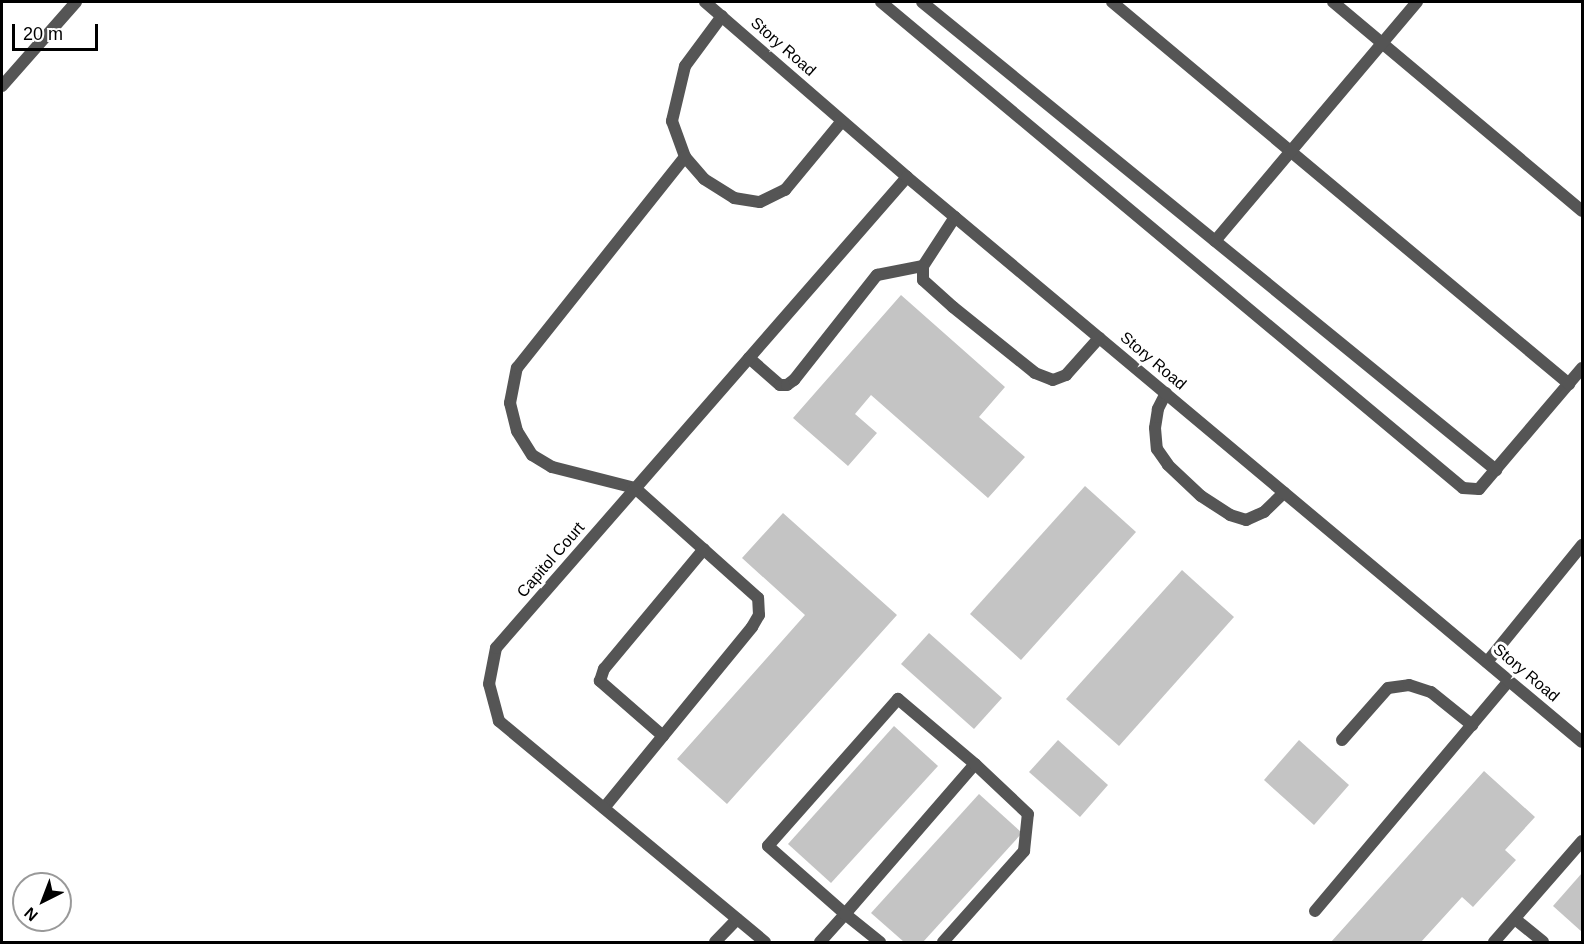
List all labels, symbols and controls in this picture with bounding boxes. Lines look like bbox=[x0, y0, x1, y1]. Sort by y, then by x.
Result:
scale bar bbox=[15, 12, 100, 50]
street label: Story Road bbox=[746, 13, 820, 81]
text: 20 m bbox=[23, 24, 63, 44]
street label: Story Road bbox=[1116, 328, 1190, 394]
street label: Capitol Court bbox=[513, 518, 589, 602]
street label: Story Road bbox=[1489, 640, 1563, 706]
north arrow bbox=[12, 872, 72, 932]
text: N bbox=[21, 904, 41, 924]

